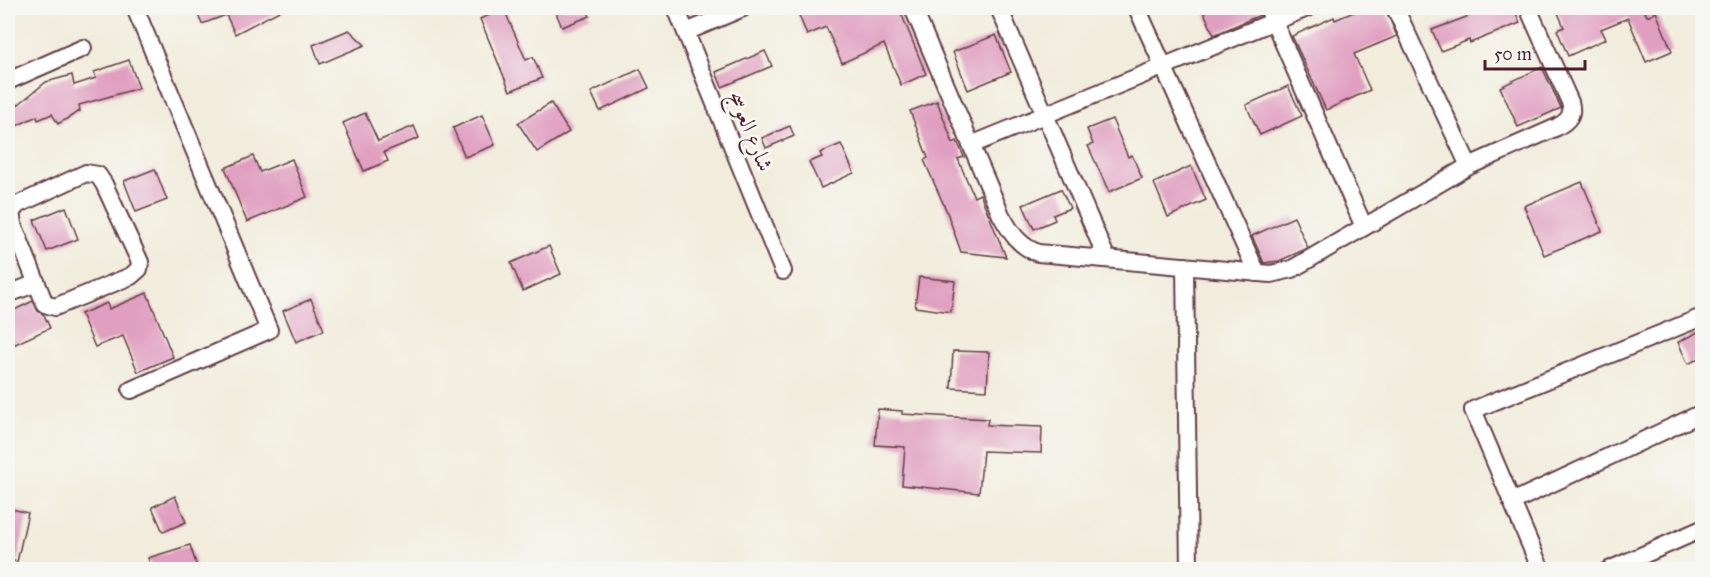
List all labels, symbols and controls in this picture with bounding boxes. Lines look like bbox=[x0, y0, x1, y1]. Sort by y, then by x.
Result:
scale bar bbox=[1485, 33, 1586, 71]
text: 50 m bbox=[1494, 43, 1532, 65]
street label: شارع العوسج bbox=[717, 87, 779, 177]

